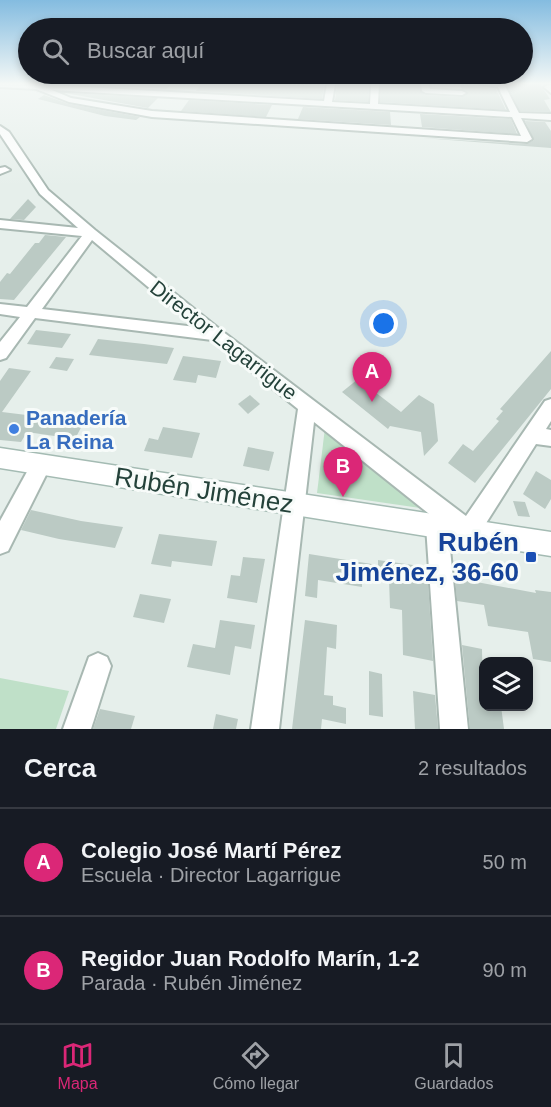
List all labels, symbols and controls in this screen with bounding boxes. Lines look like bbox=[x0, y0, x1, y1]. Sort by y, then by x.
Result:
search box bbox=[18, 18, 533, 84]
icon: search bbox=[39, 35, 72, 68]
text: Buscar aquí bbox=[87, 38, 204, 63]
street label: Director Lagarrigue bbox=[146, 276, 302, 404]
your location bbox=[369, 309, 398, 338]
pin: A bbox=[352, 352, 392, 402]
place label: Panadería La Reina bbox=[26, 406, 127, 453]
marker: Panadería La Reina bbox=[7, 422, 21, 436]
pin: B bbox=[324, 448, 362, 497]
street label: Rubén Jiménez bbox=[112, 461, 296, 519]
place label: Rubén Jiménez, 36-60 bbox=[335, 527, 519, 587]
marker: Rubén Jiménez, 36-60 bbox=[524, 550, 538, 564]
map controls bbox=[479, 657, 533, 711]
button: layers bbox=[479, 657, 533, 711]
text: Cerca bbox=[24, 753, 96, 783]
text: 2 resultados bbox=[418, 757, 527, 779]
text: Colegio José Martí Pérez bbox=[81, 838, 341, 863]
text: A bbox=[36, 851, 51, 873]
text: 50 m bbox=[483, 851, 527, 873]
text: Escuela · Director Lagarrigue bbox=[81, 864, 341, 886]
text: Regidor Juan Rodolfo Marín, 1-2 bbox=[81, 946, 420, 971]
text: B bbox=[36, 959, 51, 981]
text: 90 m bbox=[483, 959, 527, 981]
text: Parada · Rubén Jiménez bbox=[81, 972, 302, 994]
tab: Mapa bbox=[58, 1039, 98, 1093]
tab: Cómo llegar bbox=[213, 1039, 299, 1093]
tab: Guardados bbox=[414, 1039, 493, 1093]

